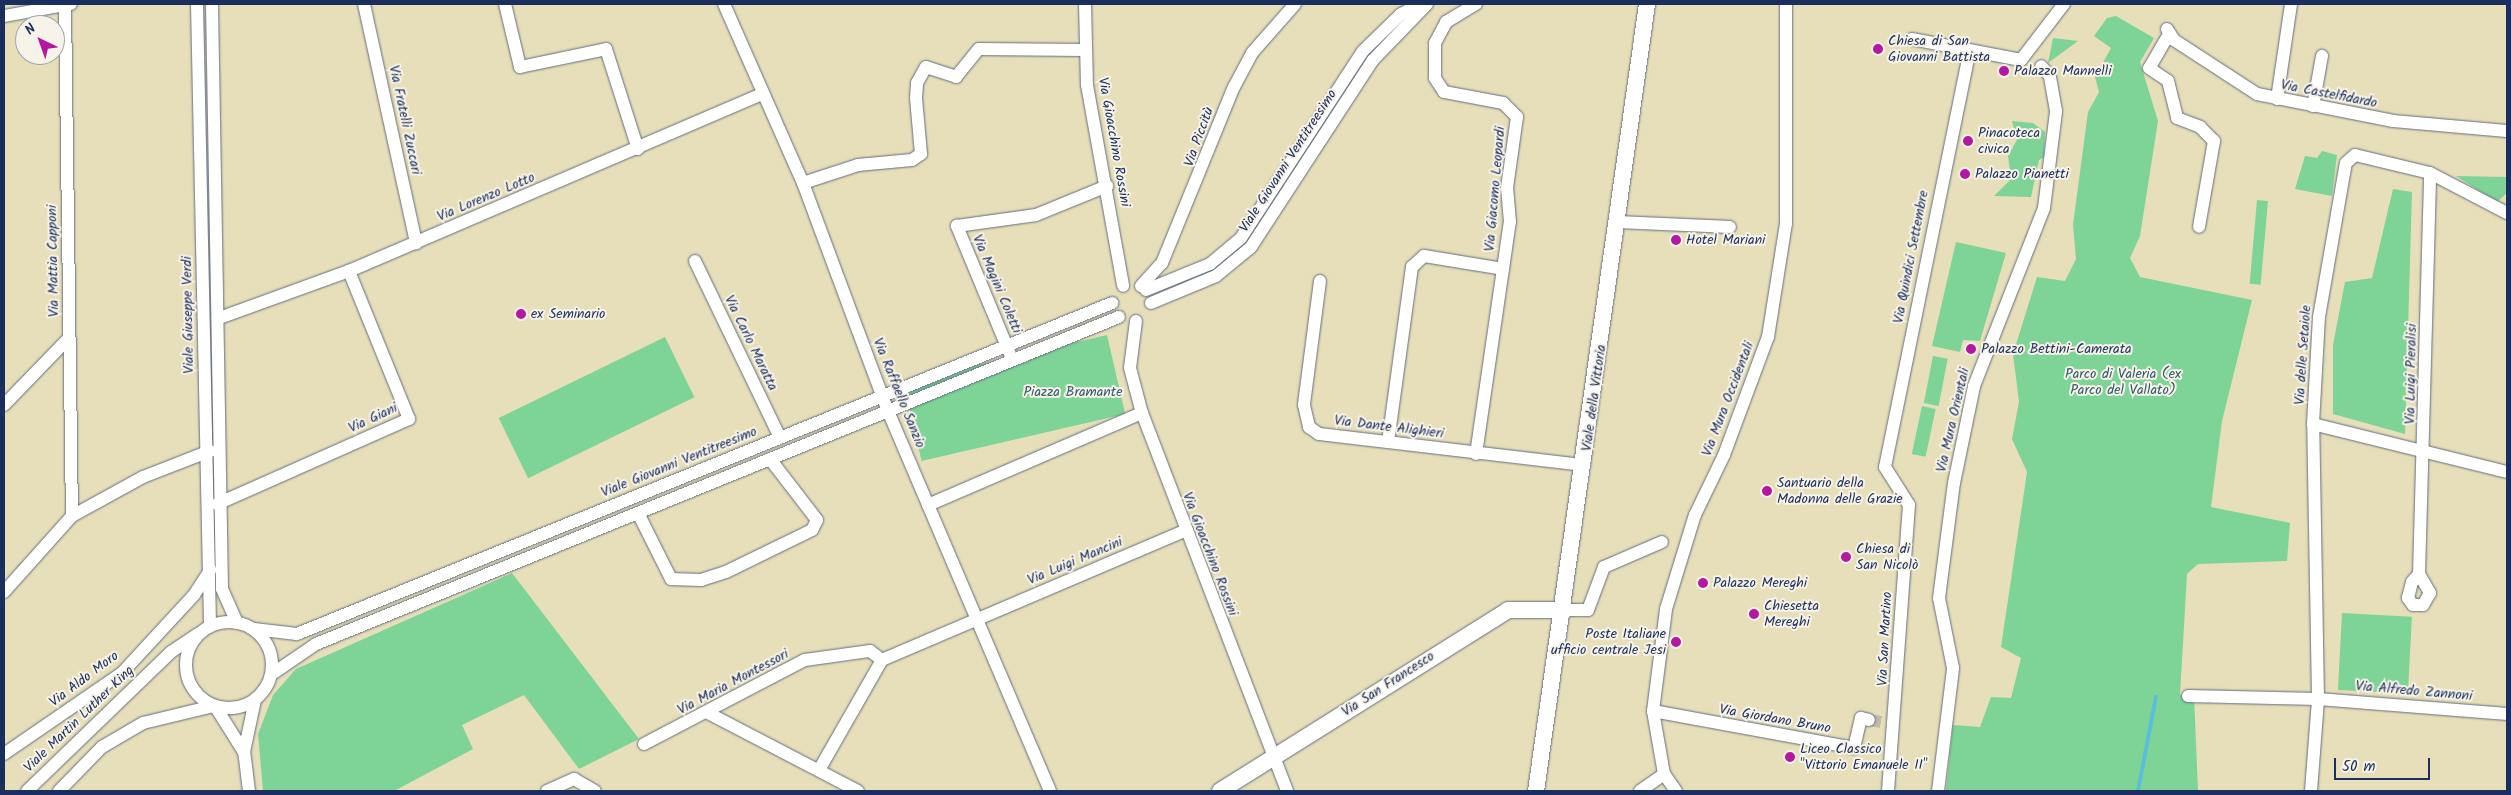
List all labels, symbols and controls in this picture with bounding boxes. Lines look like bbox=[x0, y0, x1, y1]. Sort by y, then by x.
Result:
north arrow bbox=[15, 15, 65, 65]
text: N bbox=[20, 18, 41, 41]
place label: Chiesa di San Giovanni Battista bbox=[1888, 33, 1990, 65]
marker: Chiesa di San Giovanni Battista bbox=[1872, 43, 1884, 55]
place label: Palazzo Mannelli bbox=[2014, 63, 2111, 79]
street label: Via Fratelli Zuccari bbox=[385, 64, 425, 176]
marker: Palazzo Mannelli bbox=[1998, 65, 2010, 77]
street label: Via Gioacchino Rossini bbox=[1094, 76, 1134, 208]
street label: Via Castelfidardo bbox=[2279, 76, 2379, 112]
street label: Viale Giovanni Ventitreesimo bbox=[1236, 87, 1340, 235]
street label: Via Piccitù bbox=[1181, 105, 1217, 169]
place label: Pinacoteca civica bbox=[1978, 125, 2040, 158]
street label: Via Giacomo Leopardi bbox=[1481, 126, 1509, 252]
marker: Pinacoteca civica bbox=[1962, 135, 1974, 147]
place label: Palazzo Pianetti bbox=[1975, 166, 2069, 182]
marker: Palazzo Pianetti bbox=[1959, 168, 1971, 180]
street label: Via Lorenzo Lotto bbox=[435, 169, 537, 225]
street label: Via Quindici Settembre bbox=[1890, 189, 1932, 325]
street label: Via Mattia Capponi bbox=[44, 205, 62, 317]
street label: Via Magini Coletti bbox=[969, 232, 1025, 336]
place label: Hotel Mariani bbox=[1686, 232, 1765, 248]
marker: Hotel Mariani bbox=[1670, 234, 1682, 246]
street label: Viale Giuseppe Verdi bbox=[179, 256, 197, 374]
street label: Via Carlo Maratta bbox=[721, 293, 781, 393]
street label: Via delle Setaiole bbox=[2291, 304, 2315, 406]
place label: ex Seminario bbox=[531, 306, 605, 322]
marker: ex Seminario bbox=[515, 308, 527, 320]
street label: Via Luigi Pieralisi bbox=[2402, 323, 2420, 425]
street label: Via Raffaello Sanzio bbox=[869, 336, 929, 450]
street label: Via Mura Occidentali bbox=[1698, 339, 1758, 459]
place label: Palazzo Bettini-Camerata bbox=[1981, 341, 2132, 357]
marker: Palazzo Bettini-Camerata bbox=[1965, 343, 1977, 355]
street label: Viale della Vittoria bbox=[1578, 344, 1610, 452]
street label: Via Mura Orientali bbox=[1933, 366, 1973, 474]
park label: Parco di Valeria (ex Parco del Vallato) bbox=[2065, 366, 2181, 398]
park label: Piazza Bramante bbox=[1023, 384, 1123, 400]
street label: Via Giani bbox=[346, 399, 400, 437]
street label: Via Dante Alighieri bbox=[1333, 412, 1445, 442]
street label: Viale Giovanni Ventitreesimo bbox=[599, 423, 759, 501]
place label: Santuario della Madonna delle Grazie bbox=[1777, 475, 1903, 508]
marker: Santuario della Madonna delle Grazie bbox=[1761, 485, 1773, 497]
street label: Via Gioacchino Rossini bbox=[1179, 490, 1241, 618]
street label: Via Luigi Mancini bbox=[1025, 533, 1125, 589]
place label: Chiesa di San Nicolò bbox=[1856, 541, 1918, 574]
marker: Chiesa di San Nicolò bbox=[1840, 551, 1852, 563]
place label: Palazzo Mereghi bbox=[1713, 575, 1807, 591]
marker: Palazzo Mereghi bbox=[1697, 577, 1709, 589]
street label: Via San Martino bbox=[1874, 591, 1896, 687]
place label: Chiesetta Mereghi bbox=[1764, 598, 1819, 630]
marker: Chiesetta Mereghi bbox=[1748, 608, 1760, 620]
place label: Poste Italiane ufficio centrale Jesi bbox=[1551, 626, 1666, 658]
marker: Poste Italiane ufficio centrale Jesi bbox=[1670, 636, 1682, 648]
street label: Via Maria Montessori bbox=[675, 646, 791, 718]
street label: Via Aldo Moro bbox=[46, 648, 122, 710]
street label: Via San Francesco bbox=[1339, 648, 1437, 720]
street label: Viale Martin Luther King bbox=[21, 662, 137, 776]
street label: Via Alfredo Zannoni bbox=[2355, 678, 2473, 704]
street label: Via Giordano Bruno bbox=[1718, 701, 1832, 737]
place label: Liceo Classico "Vittorio Emanuele II" bbox=[1800, 741, 1928, 774]
scale bar bbox=[2336, 748, 2432, 780]
marker: Liceo Classico "Vittorio Emanuele II" bbox=[1784, 751, 1796, 763]
text: 50 m bbox=[2342, 755, 2376, 779]

